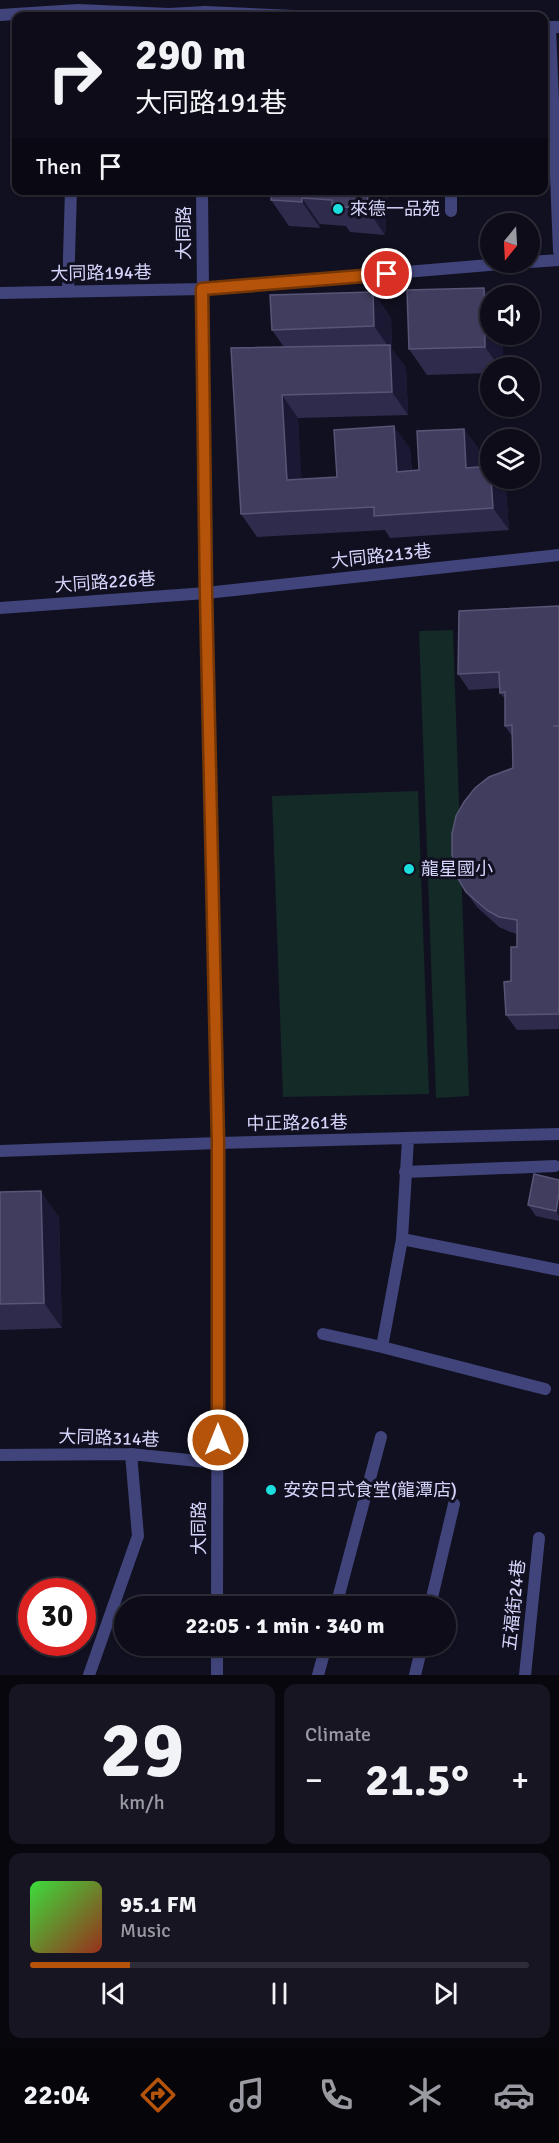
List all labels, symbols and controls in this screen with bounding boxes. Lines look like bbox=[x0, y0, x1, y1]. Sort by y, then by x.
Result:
text: 290 m bbox=[135, 30, 246, 81]
icon: right bbox=[36, 36, 114, 114]
text: 大同路191巷 bbox=[135, 87, 287, 120]
icon: arrive bbox=[94, 150, 127, 183]
text: Then bbox=[36, 153, 82, 180]
place label: 來德一品苑 bbox=[350, 198, 440, 220]
marker: 來德一品苑 bbox=[331, 202, 345, 216]
street label: 大同路 bbox=[173, 206, 195, 260]
north arrow bbox=[480, 213, 540, 273]
map controls bbox=[480, 213, 540, 489]
pin bbox=[361, 248, 412, 299]
icon: arrive bbox=[370, 257, 403, 290]
street label: 大同路194巷 bbox=[50, 261, 152, 285]
button: sound bbox=[480, 285, 540, 345]
button: search bbox=[480, 357, 540, 417]
button: layers bbox=[480, 429, 540, 489]
street label: 大同路213巷 bbox=[330, 540, 432, 572]
street label: 大同路226巷 bbox=[54, 567, 156, 597]
place label: 龍星國小 bbox=[421, 858, 493, 880]
marker: 龍星國小 bbox=[402, 862, 416, 876]
street label: 中正路261巷 bbox=[246, 1111, 348, 1135]
position arrow bbox=[186, 1408, 250, 1472]
street label: 大同路314巷 bbox=[58, 1425, 160, 1451]
place label: 安安日式食堂(龍潭店) bbox=[283, 1479, 457, 1501]
marker: 安安日式食堂(龍潭店) bbox=[264, 1483, 278, 1497]
street label: 大同路 bbox=[188, 1501, 210, 1555]
street label: 五福街24巷 bbox=[498, 1558, 530, 1652]
speed limit sign: 30 bbox=[18, 1578, 96, 1656]
text: 22:05 · 1 min · 340 m bbox=[185, 1612, 385, 1639]
text: 29 bbox=[100, 1703, 184, 1799]
text: Climate bbox=[305, 1722, 371, 1747]
text: 21.5° bbox=[365, 1753, 469, 1808]
text: − bbox=[305, 1760, 323, 1801]
text: + bbox=[511, 1760, 529, 1801]
text: km/h bbox=[119, 1790, 165, 1815]
text: 95.1 FM bbox=[120, 1891, 197, 1918]
text: Music bbox=[120, 1918, 171, 1943]
icon: previous bbox=[97, 1977, 130, 2010]
icon: pause bbox=[263, 1977, 296, 2010]
icon: next bbox=[429, 1977, 462, 2010]
icon: directions bbox=[137, 2074, 179, 2116]
icon: music bbox=[226, 2074, 268, 2116]
icon: phone bbox=[315, 2074, 357, 2116]
icon: climate bbox=[404, 2074, 446, 2116]
icon: car bbox=[493, 2074, 535, 2116]
text: 22:04 bbox=[24, 2079, 90, 2112]

